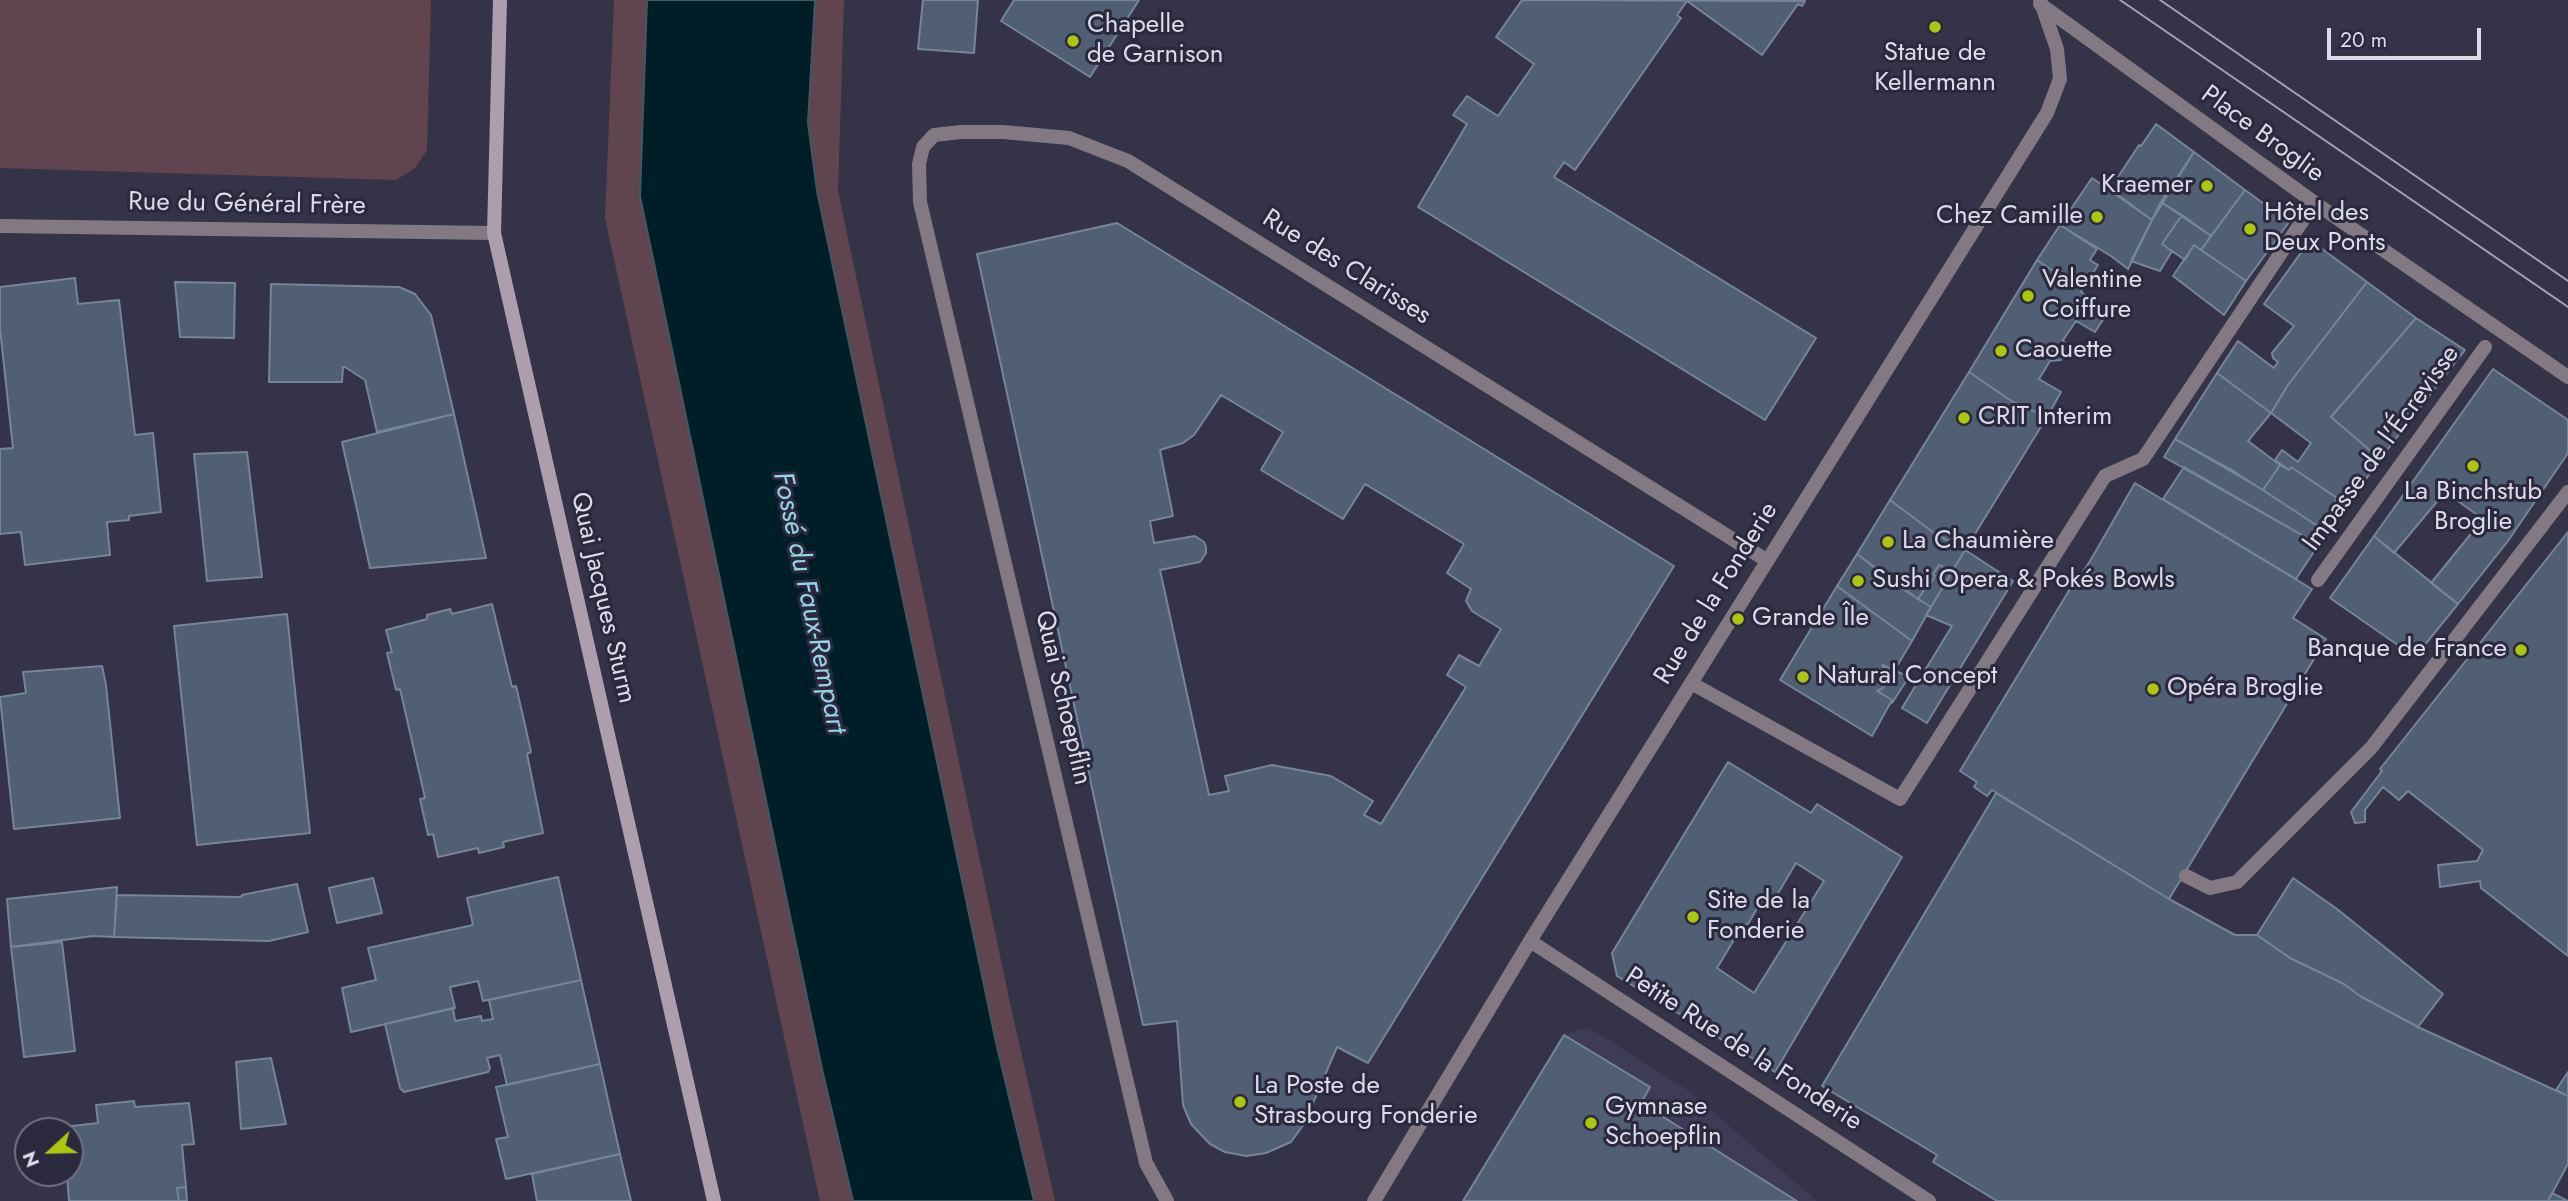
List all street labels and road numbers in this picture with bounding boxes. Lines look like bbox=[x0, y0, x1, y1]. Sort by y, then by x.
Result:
street label: Place Broglie bbox=[2194, 80, 2330, 190]
street label: Rue du Général Frère bbox=[128, 187, 366, 223]
street label: Rue des Clarisses bbox=[1256, 204, 1436, 332]
street label: Impasse de l'Écrevisse bbox=[2297, 340, 2467, 558]
street label: Quai Jacques Sturm bbox=[563, 489, 641, 707]
street label: Rue de la Fonderie bbox=[1648, 497, 1786, 691]
street label: Quai Schoepflin bbox=[1027, 608, 1097, 788]
street label: Petite Rue de la Fonderie bbox=[1619, 962, 1867, 1138]

